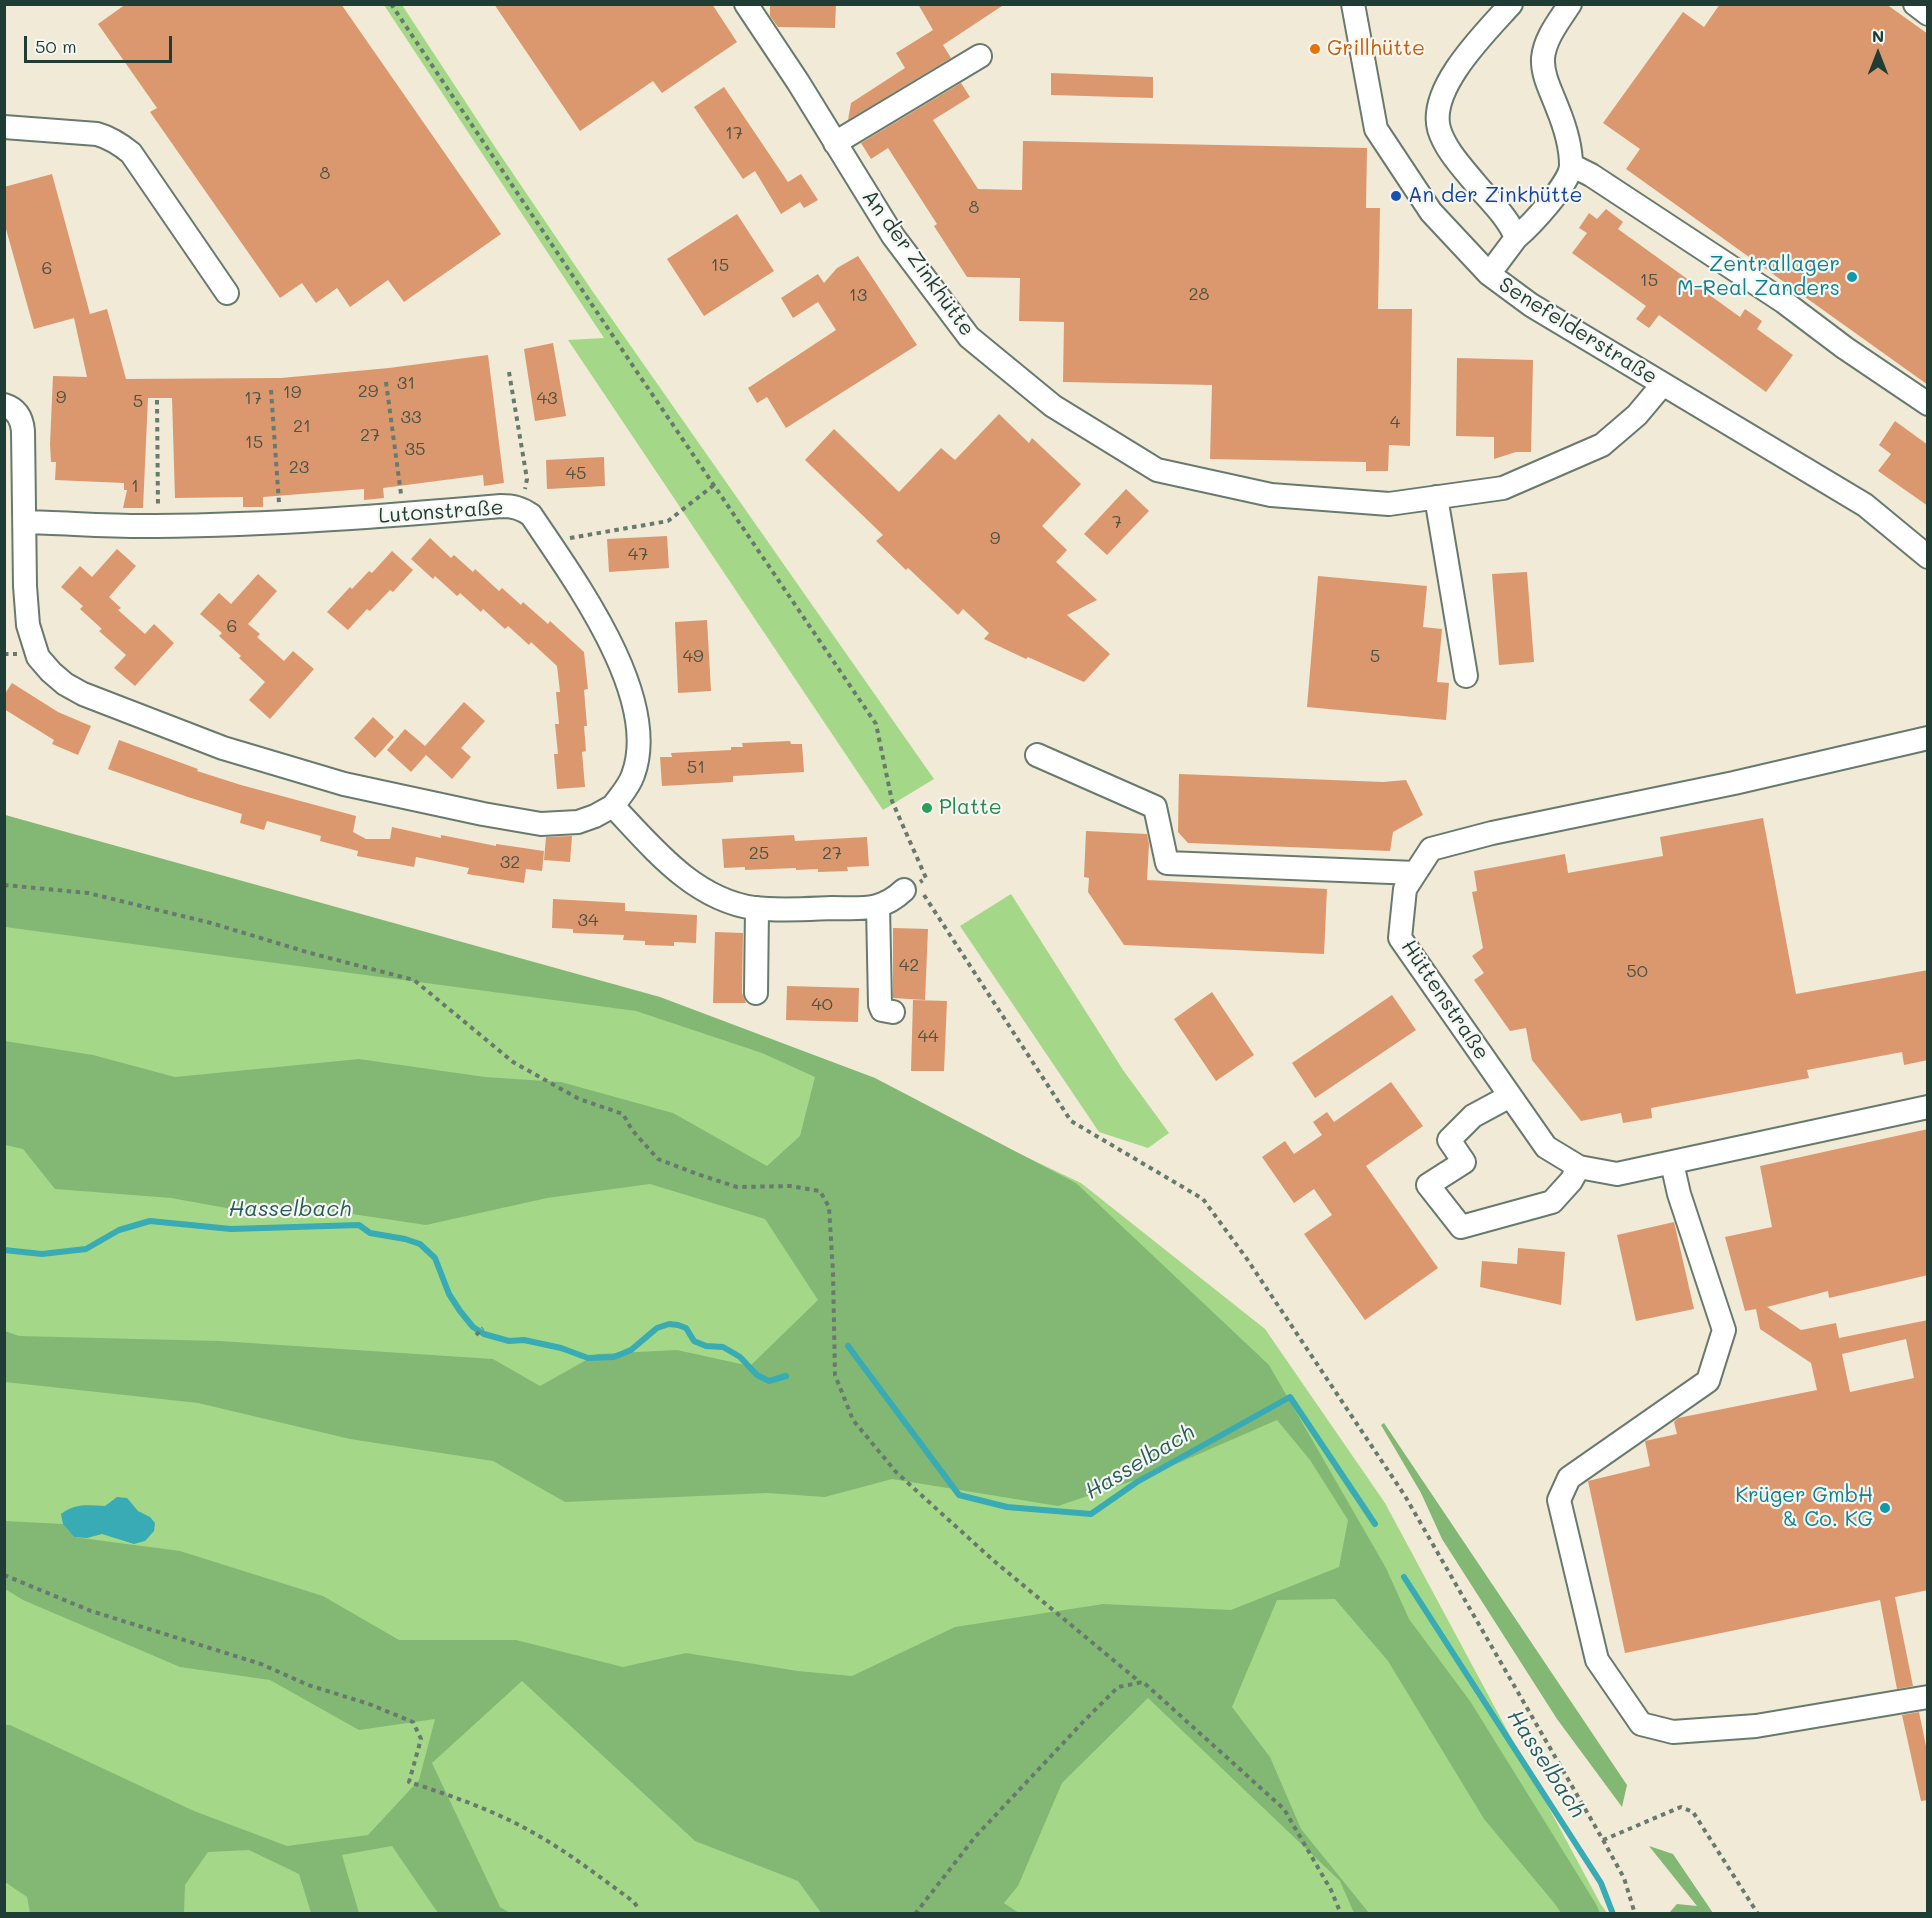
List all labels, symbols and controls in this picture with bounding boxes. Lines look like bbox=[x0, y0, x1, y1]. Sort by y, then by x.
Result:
scale bar bbox=[27, 24, 176, 62]
north arrow bbox=[1848, 24, 1908, 84]
text: N bbox=[1872, 25, 1884, 46]
text: 50 m bbox=[35, 34, 77, 58]
place label: Grillhütte bbox=[1327, 36, 1425, 62]
marker: Grillhütte bbox=[1308, 42, 1322, 56]
house number: 17 bbox=[725, 122, 743, 144]
house number: 8 bbox=[320, 162, 330, 184]
place label: An der Zinkhütte bbox=[1408, 183, 1583, 209]
street label: An der Zinkhütte bbox=[856, 185, 980, 341]
marker: An der Zinkhütte bbox=[1389, 189, 1403, 203]
house number: 8 bbox=[969, 196, 979, 218]
place label: Zentrallager M-Real Zanders bbox=[1677, 252, 1840, 302]
house number: 15 bbox=[711, 254, 729, 276]
house number: 6 bbox=[42, 257, 52, 279]
house number: 15 bbox=[1640, 269, 1658, 291]
marker: Zentrallager M-Real Zanders bbox=[1845, 270, 1859, 284]
street label: Senefelderstraße bbox=[1494, 272, 1662, 390]
house number: 28 bbox=[1189, 283, 1209, 305]
house number: 13 bbox=[849, 284, 867, 306]
house number: 31 bbox=[397, 372, 415, 394]
house number: 29 bbox=[358, 380, 378, 402]
house number: 19 bbox=[283, 381, 301, 403]
house number: 9 bbox=[56, 386, 66, 408]
house number: 17 bbox=[244, 387, 262, 409]
house number: 43 bbox=[536, 387, 558, 409]
house number: 5 bbox=[133, 390, 143, 412]
house number: 33 bbox=[400, 406, 422, 428]
house number: 4 bbox=[1390, 411, 1400, 433]
house number: 21 bbox=[293, 415, 311, 437]
house number: 27 bbox=[360, 424, 380, 446]
house number: 15 bbox=[245, 431, 263, 453]
house number: 35 bbox=[404, 438, 426, 460]
house number: 23 bbox=[289, 456, 309, 478]
house number: 45 bbox=[565, 462, 587, 484]
house number: 1 bbox=[131, 475, 139, 497]
street label: Lutonstraße bbox=[378, 495, 504, 529]
house number: 7 bbox=[1112, 511, 1122, 533]
house number: 9 bbox=[990, 527, 1000, 549]
house number: 47 bbox=[628, 543, 648, 565]
house number: 6 bbox=[227, 615, 237, 637]
house number: 49 bbox=[682, 645, 704, 667]
house number: 5 bbox=[1370, 645, 1380, 667]
house number: 51 bbox=[687, 756, 705, 778]
place label: Platte bbox=[939, 795, 1002, 821]
marker: Platte bbox=[920, 801, 934, 815]
house number: 25 bbox=[749, 842, 769, 864]
house number: 27 bbox=[822, 842, 842, 864]
house number: 32 bbox=[500, 851, 520, 873]
house number: 34 bbox=[577, 909, 599, 931]
street label: Hüttenstraße bbox=[1396, 935, 1494, 1065]
house number: 42 bbox=[899, 954, 919, 976]
house number: 50 bbox=[1626, 960, 1648, 982]
house number: 40 bbox=[811, 993, 833, 1015]
house number: 44 bbox=[917, 1025, 939, 1047]
water label: Hasselbach bbox=[229, 1196, 351, 1222]
water label: Hasselbach bbox=[1080, 1419, 1200, 1505]
place label: Krüger GmbH & Co. KG bbox=[1735, 1483, 1873, 1533]
marker: Krüger GmbH & Co. KG bbox=[1878, 1501, 1892, 1515]
water label: Hasselbach bbox=[1501, 1705, 1591, 1823]

